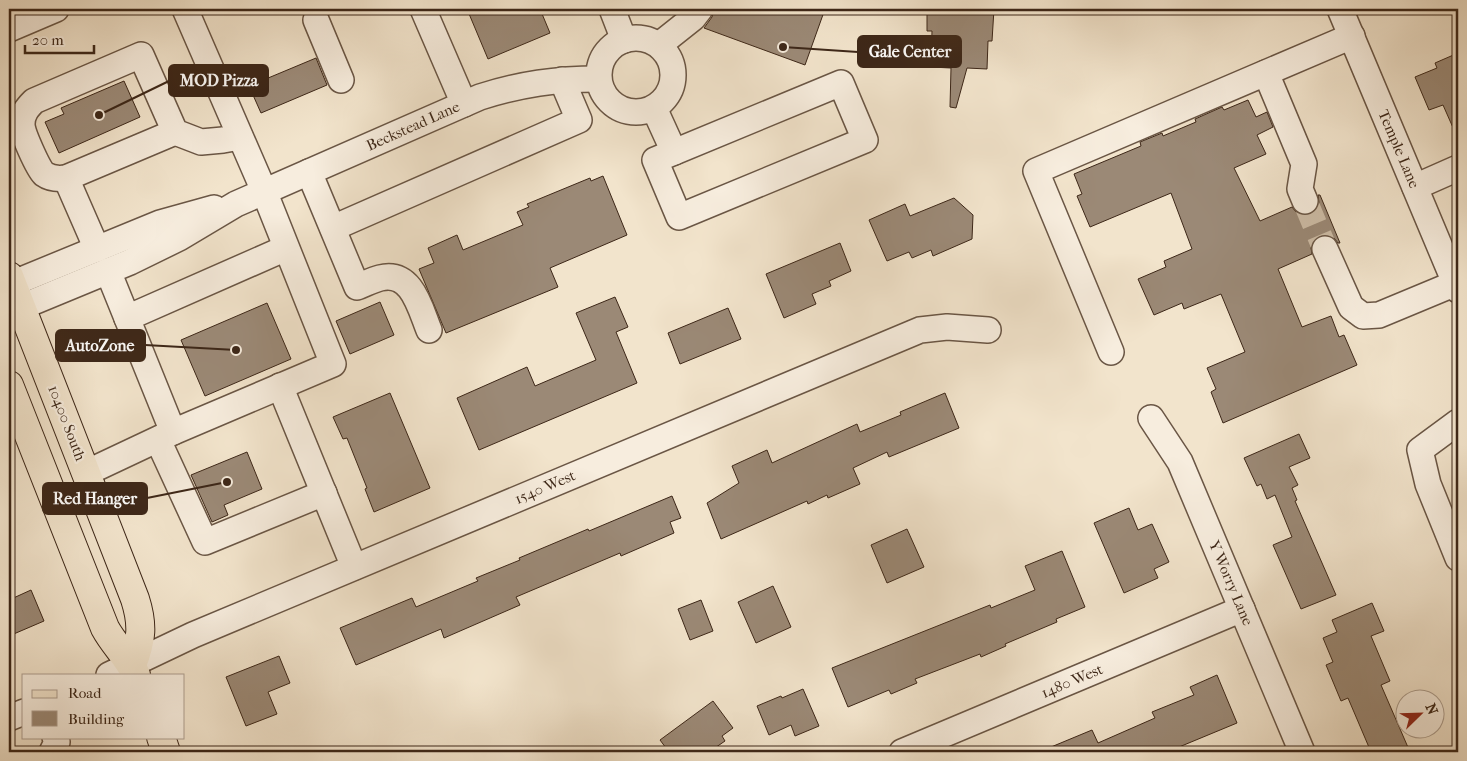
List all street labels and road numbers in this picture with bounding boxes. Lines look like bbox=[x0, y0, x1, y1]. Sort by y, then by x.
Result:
street label: Beckstead Lane bbox=[364, 97, 463, 155]
street label: Temple Lane bbox=[1374, 107, 1424, 191]
street label: 10400 South bbox=[44, 383, 90, 464]
street label: 1540 West bbox=[512, 466, 579, 508]
street label: Y Worry Lane bbox=[1205, 537, 1257, 629]
street label: 1480 West bbox=[1038, 660, 1106, 702]

